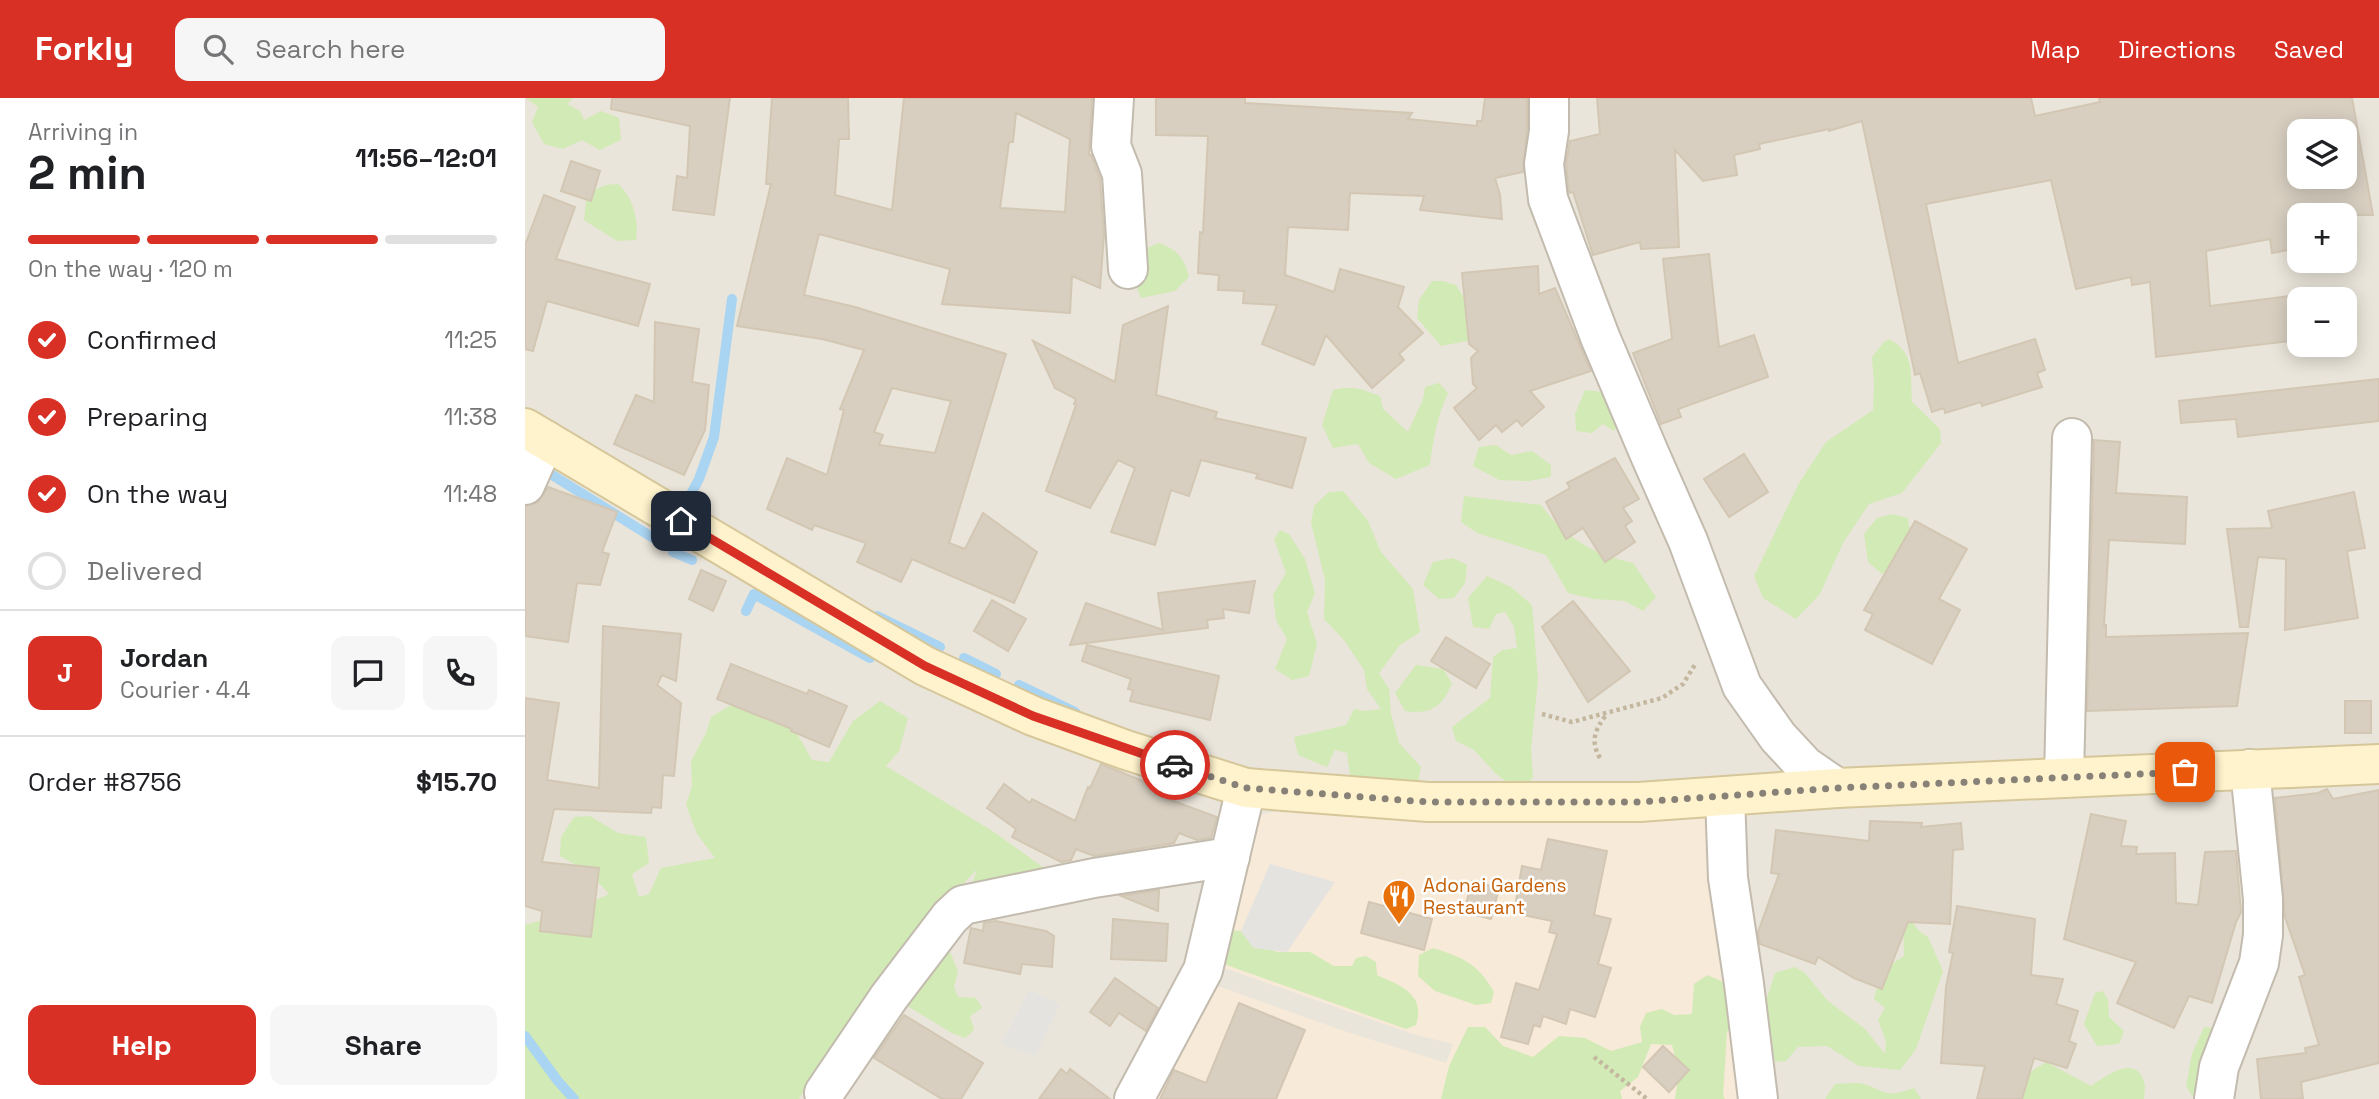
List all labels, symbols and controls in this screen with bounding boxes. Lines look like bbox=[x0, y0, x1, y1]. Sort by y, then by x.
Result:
search box bbox=[175, 18, 665, 81]
text: Forkly bbox=[35, 28, 133, 70]
icon: search bbox=[199, 30, 237, 68]
text: Search here bbox=[255, 32, 405, 66]
text: Map bbox=[2030, 34, 2080, 65]
text: Directions bbox=[2118, 34, 2236, 65]
text: Saved bbox=[2274, 34, 2344, 65]
text: Arriving in bbox=[28, 117, 138, 147]
map controls bbox=[2287, 119, 2357, 357]
button: layers bbox=[2287, 119, 2357, 189]
text: 11:56–12:01 bbox=[355, 141, 497, 175]
text: 2 min bbox=[28, 144, 147, 202]
button: + bbox=[2287, 203, 2357, 273]
text: On the way · 120 m bbox=[28, 254, 233, 284]
button: − bbox=[2287, 287, 2357, 357]
icon: check bbox=[28, 321, 66, 359]
text: Confirmed bbox=[87, 323, 217, 357]
text: 11:25 bbox=[444, 325, 497, 355]
icon: check bbox=[28, 398, 66, 436]
text: Preparing bbox=[87, 400, 208, 434]
text: 11:38 bbox=[444, 402, 497, 432]
icon: check bbox=[28, 475, 66, 513]
text: On the way bbox=[87, 477, 228, 511]
text: 11:48 bbox=[443, 479, 497, 509]
pin bbox=[651, 491, 711, 551]
icon: home bbox=[662, 502, 700, 540]
text: Delivered bbox=[87, 554, 203, 588]
button: chat bbox=[331, 636, 405, 710]
button: phone bbox=[423, 636, 497, 710]
text: Jordan bbox=[120, 641, 208, 675]
text: J bbox=[57, 656, 73, 690]
text: Courier · 4.4 bbox=[120, 675, 250, 705]
courier bbox=[1140, 730, 1210, 800]
pin bbox=[2155, 742, 2215, 802]
icon: car bbox=[1156, 746, 1194, 784]
icon: bag bbox=[2166, 753, 2204, 791]
text: Order #8756 bbox=[28, 765, 182, 799]
text: $15.70 bbox=[416, 765, 497, 799]
place label: Adonai Gardens Restaurant bbox=[1423, 873, 1567, 920]
restaurant icon: Adonai Gardens Restaurant bbox=[1380, 877, 1418, 926]
button: Help bbox=[28, 1005, 256, 1085]
button: Share bbox=[270, 1005, 497, 1085]

